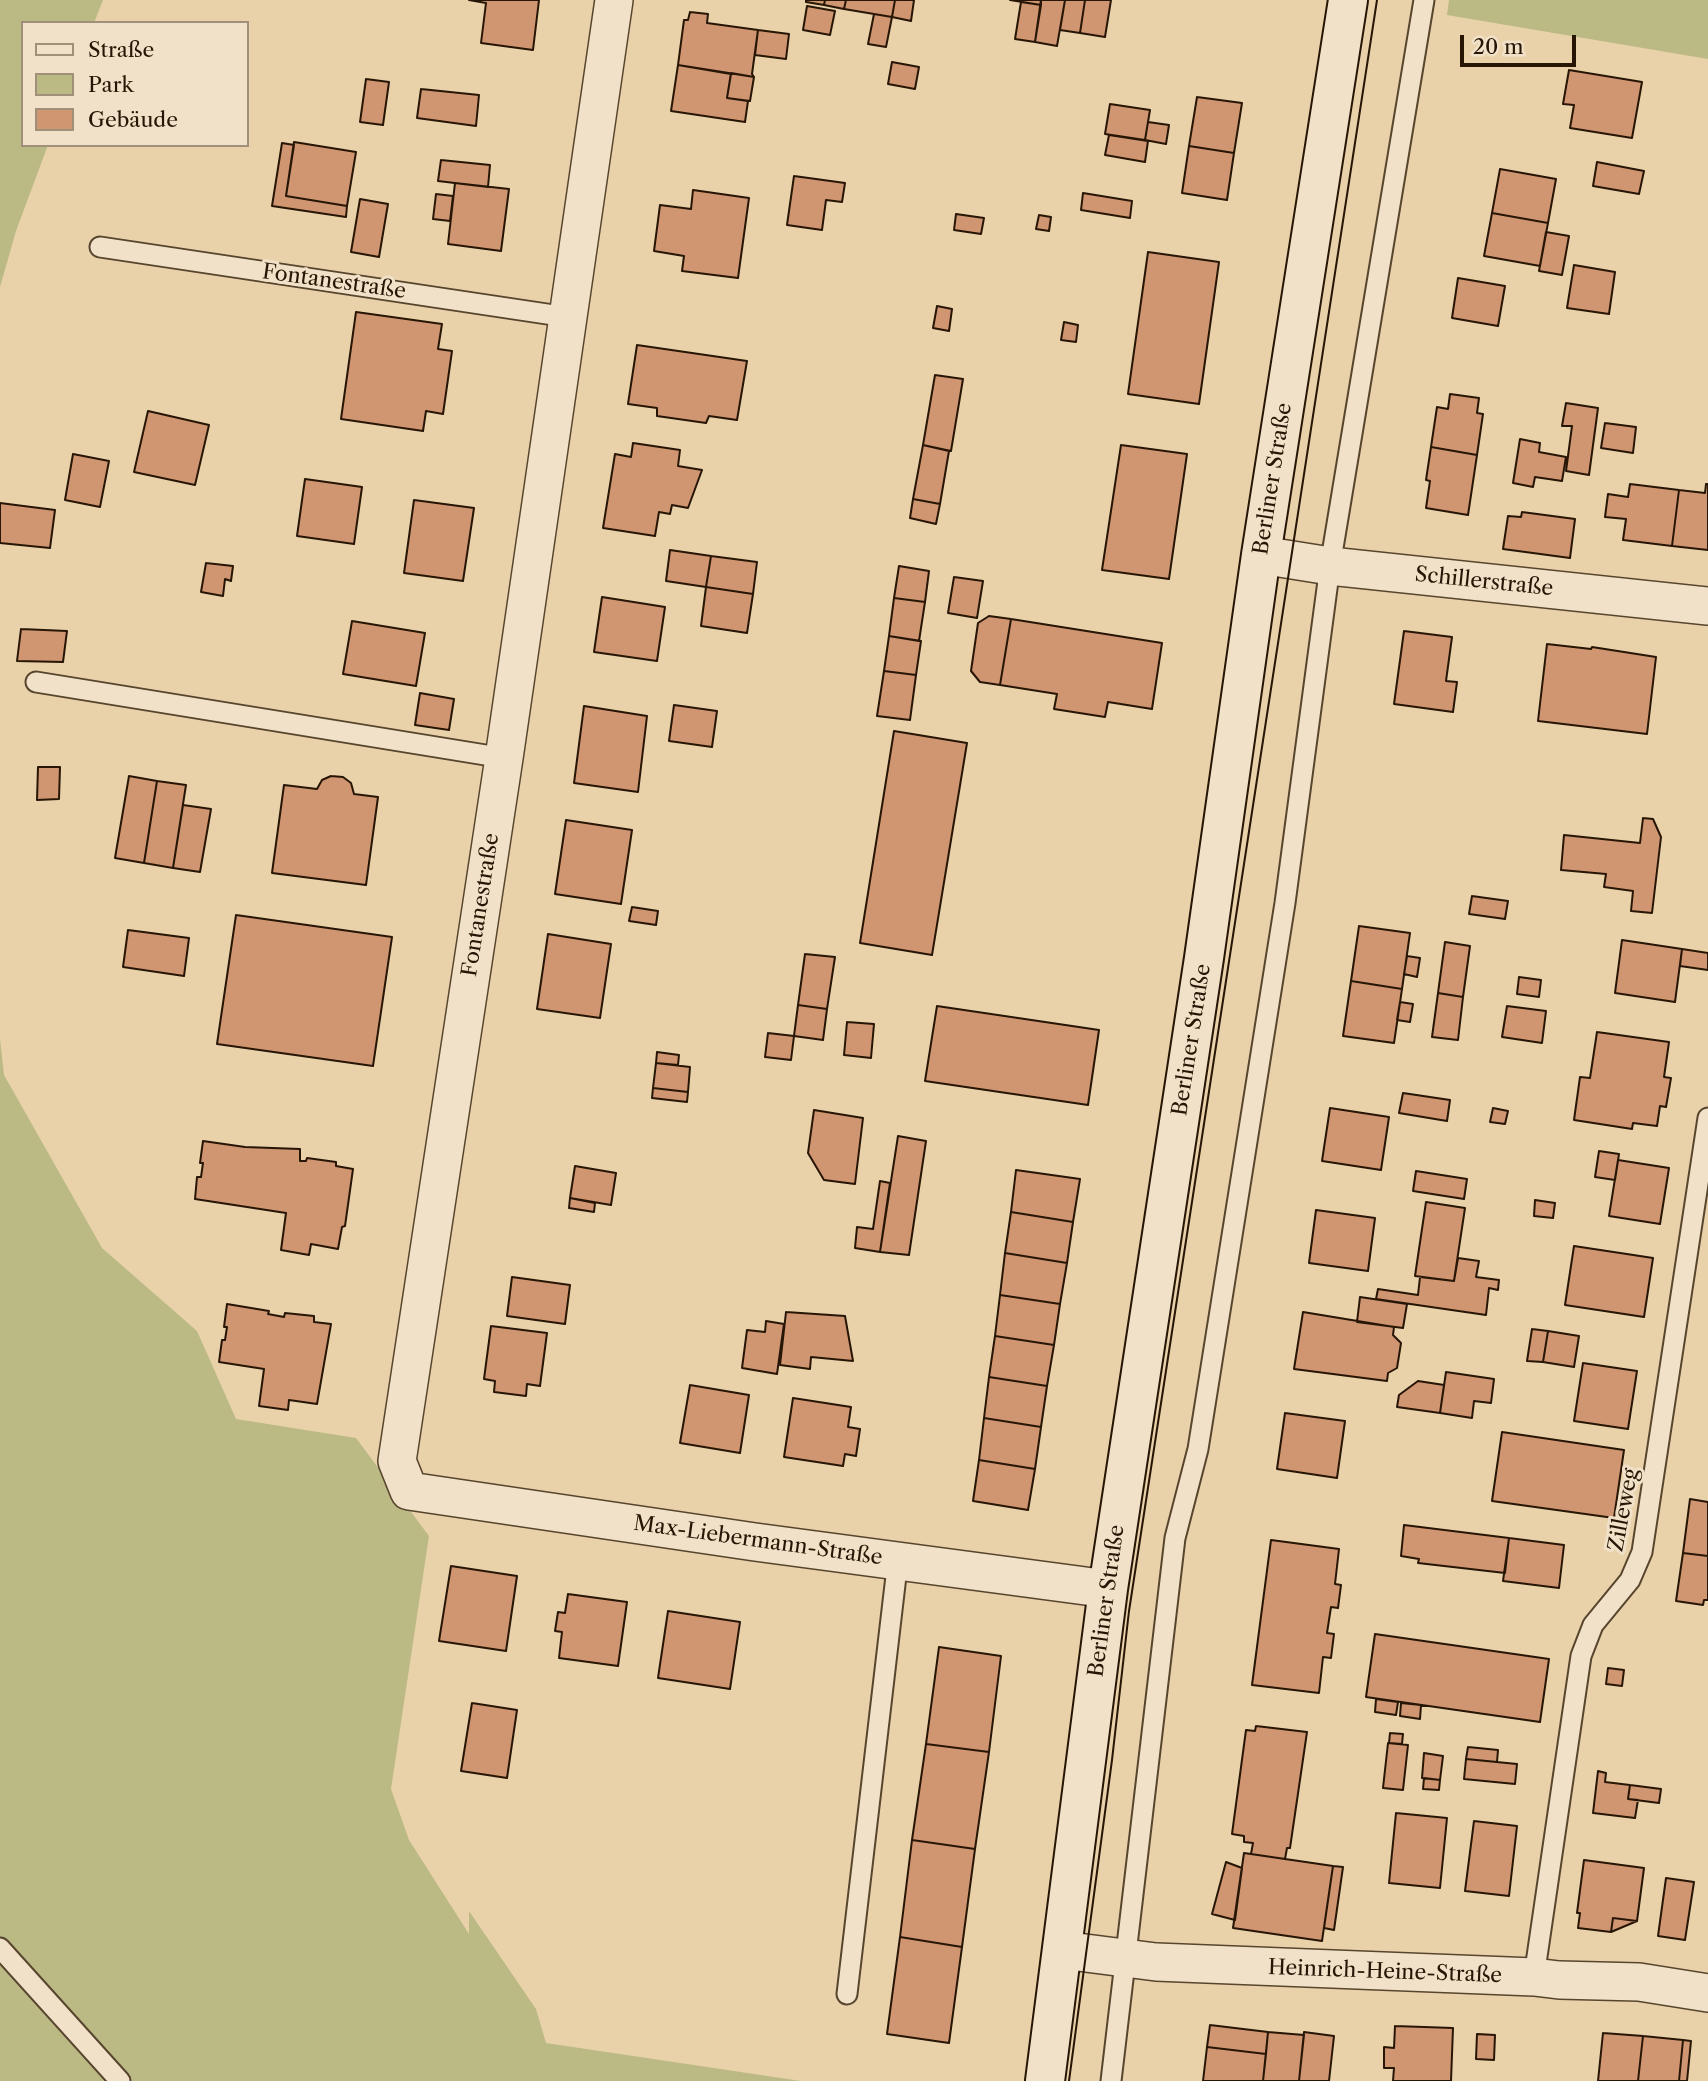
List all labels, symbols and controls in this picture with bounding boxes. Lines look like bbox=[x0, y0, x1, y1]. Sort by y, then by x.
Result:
legend bbox=[21, 21, 248, 147]
scale bar bbox=[1463, 21, 1578, 65]
text: 20 m bbox=[1473, 34, 1524, 59]
text: Straße bbox=[88, 37, 154, 62]
text: Park bbox=[88, 72, 134, 97]
text: Gebäude bbox=[88, 107, 178, 132]
street label: Fontanestraße bbox=[261, 259, 407, 305]
street label: Berliner Straße bbox=[1249, 401, 1297, 557]
street label: Schillerstraße bbox=[1414, 562, 1554, 602]
street label: Fontanestraße bbox=[457, 832, 505, 978]
street label: Berliner Straße bbox=[1168, 962, 1216, 1118]
street label: Zilleweg bbox=[1604, 1466, 1644, 1554]
street label: Max-Liebermann-Straße bbox=[632, 1511, 884, 1571]
street label: Berliner Straße bbox=[1084, 1523, 1130, 1679]
street label: Heinrich-Heine-Straße bbox=[1268, 1955, 1502, 1989]

